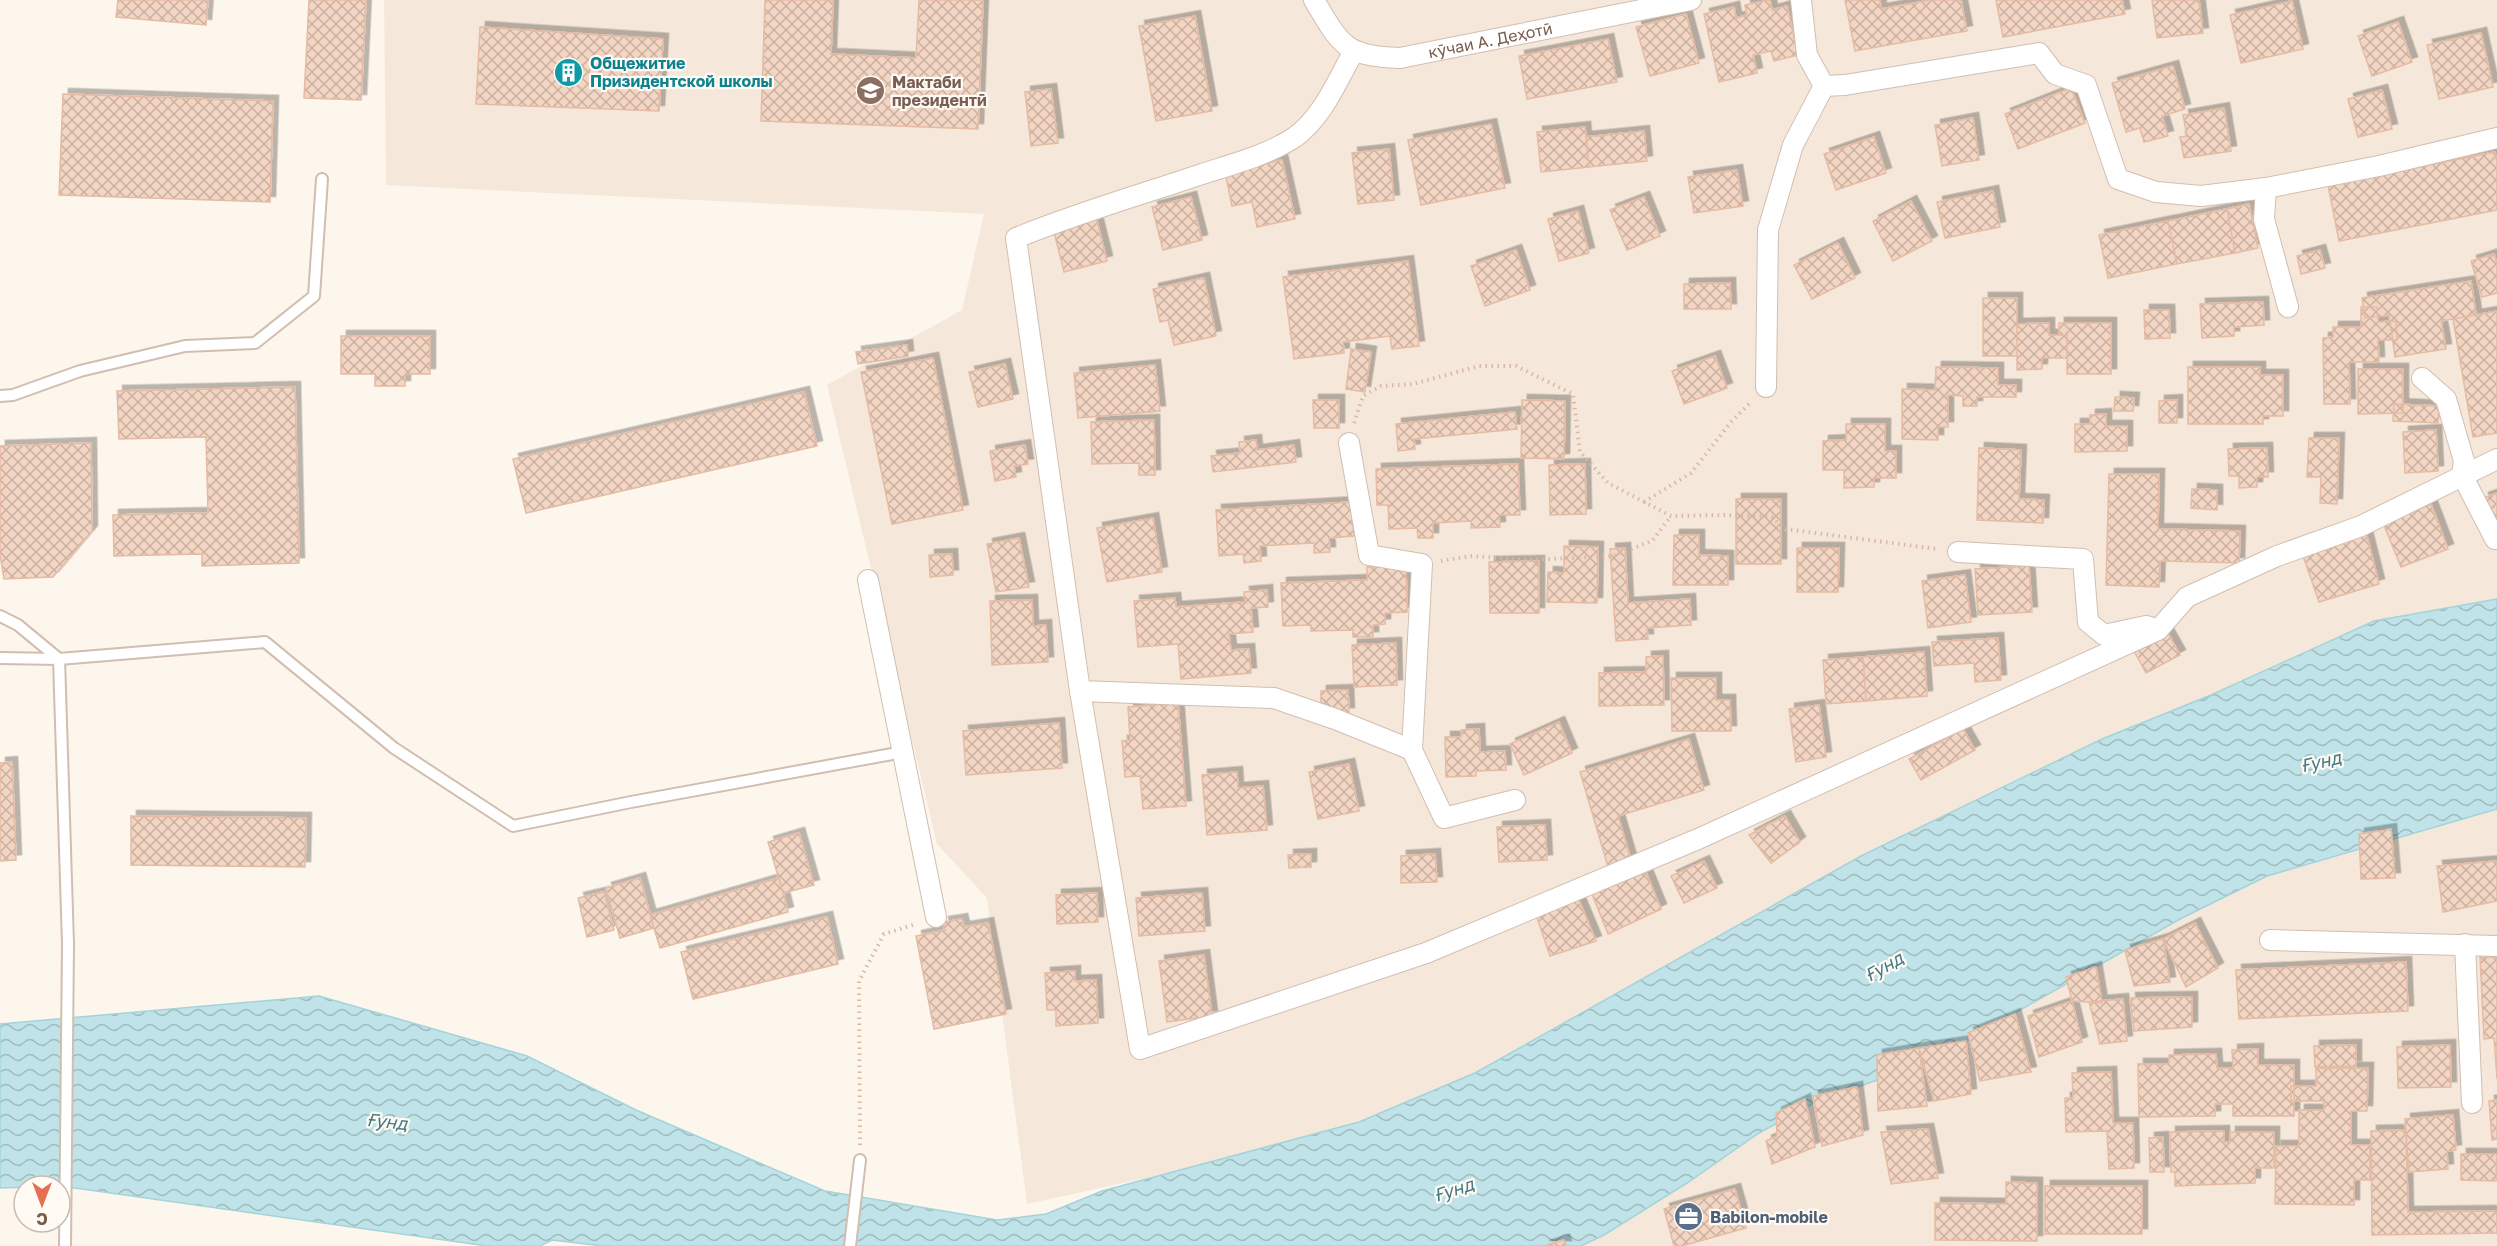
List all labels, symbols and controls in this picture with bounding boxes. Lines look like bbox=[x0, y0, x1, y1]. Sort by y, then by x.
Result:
street label: кӯчаи А. Деҳотӣ bbox=[1426, 18, 1554, 62]
place label: Общежитие Призидентской школы bbox=[590, 53, 773, 91]
building icon: Общежитие Призидентской школы bbox=[553, 56, 585, 88]
place label: Мактаби президентӣ bbox=[892, 72, 987, 110]
school or university icon: Мактаби президентӣ bbox=[855, 75, 887, 107]
water label: Ғунд bbox=[2299, 745, 2344, 776]
water label: Ғунд bbox=[1860, 946, 1908, 986]
water label: Ғунд bbox=[366, 1108, 410, 1134]
water label: Ғунд bbox=[1431, 1172, 1477, 1206]
north arrow bbox=[12, 1174, 72, 1234]
office icon: Babilon-mobile bbox=[1673, 1201, 1705, 1233]
place label: Babilon-mobile bbox=[1710, 1207, 1828, 1227]
text: С bbox=[36, 1209, 48, 1229]

